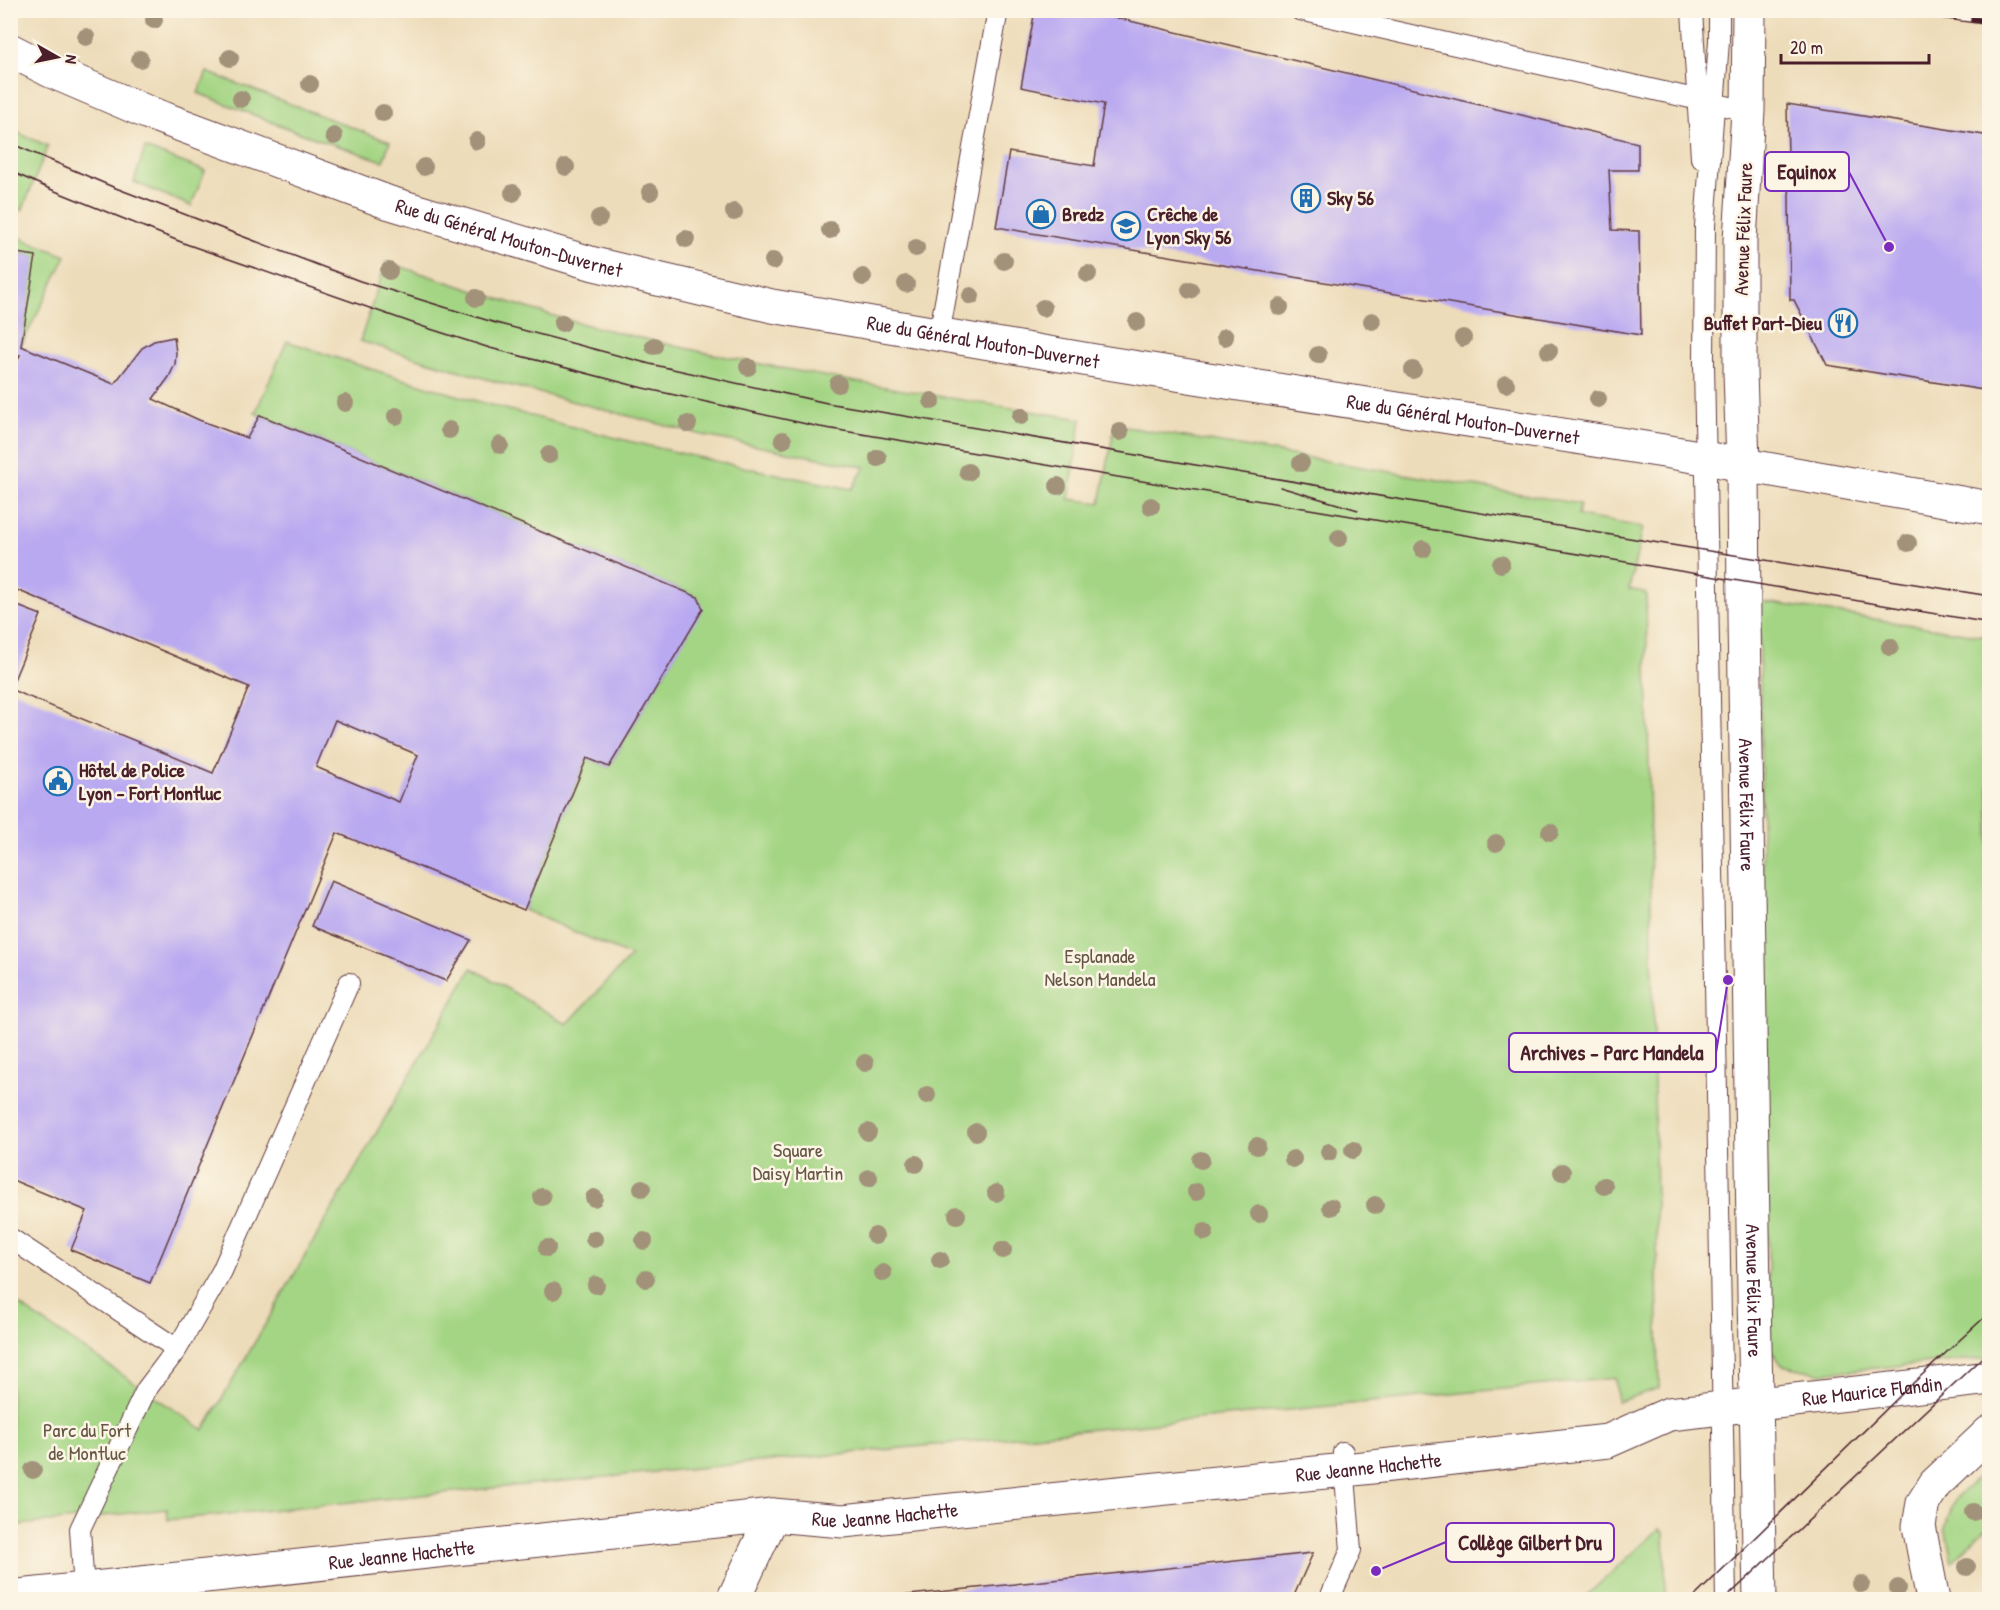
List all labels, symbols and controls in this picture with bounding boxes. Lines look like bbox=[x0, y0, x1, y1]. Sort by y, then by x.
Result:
north arrow bbox=[27, 27, 87, 87]
scale bar bbox=[1781, 27, 1930, 65]
text: 20 m bbox=[1790, 35, 1823, 60]
text: N bbox=[60, 53, 83, 66]
callout: Equinox bbox=[1765, 152, 1849, 191]
text: Equinox bbox=[1777, 157, 1837, 187]
street label: Avenue Félix Faure bbox=[1727, 162, 1758, 296]
building icon: Sky 56 bbox=[1290, 182, 1322, 214]
place label: Sky 56 bbox=[1327, 184, 1374, 212]
street label: Rue du Général Mouton-Duvernet bbox=[392, 191, 626, 284]
shop icon: Bredz bbox=[1025, 198, 1057, 230]
place label: Bredz bbox=[1062, 200, 1105, 227]
place label: Crêche de Lyon Sky 56 bbox=[1147, 200, 1232, 251]
school or university icon: Crêche de Lyon Sky 56 bbox=[1110, 210, 1142, 242]
restaurant icon: Buffet Part-Dieu bbox=[1827, 307, 1859, 339]
street label: Rue du Général Mouton-Duvernet bbox=[865, 308, 1103, 375]
place label: Buffet Part-Dieu bbox=[1704, 309, 1823, 336]
street label: Rue du Général Mouton-Duvernet bbox=[1345, 387, 1583, 451]
street label: Avenue Félix Faure bbox=[1733, 738, 1762, 872]
place label: Hôtel de Police Lyon - Fort Montluc bbox=[79, 756, 222, 807]
public building icon: Hôtel de Police Lyon - Fort Montluc bbox=[42, 765, 74, 797]
park label: Esplanade Nelson Mandela bbox=[1044, 942, 1156, 992]
callout: Archives - Parc Mandela bbox=[1509, 1033, 1716, 1072]
text: Archives - Parc Mandela bbox=[1521, 1038, 1704, 1067]
park label: Square Daisy Martin bbox=[753, 1136, 843, 1186]
street label: Avenue Félix Faure bbox=[1740, 1224, 1769, 1358]
street label: Rue Maurice Flandin bbox=[1801, 1369, 1944, 1412]
park label: Parc du Fort de Montluc bbox=[43, 1416, 132, 1466]
street label: Rue Jeanne Hachette bbox=[1294, 1445, 1443, 1488]
street label: Rue Jeanne Hachette bbox=[811, 1495, 959, 1534]
callout: Collège Gilbert Dru bbox=[1446, 1523, 1614, 1562]
text: Collège Gilbert Dru bbox=[1458, 1528, 1603, 1558]
street label: Rue Jeanne Hachette bbox=[327, 1533, 476, 1576]

